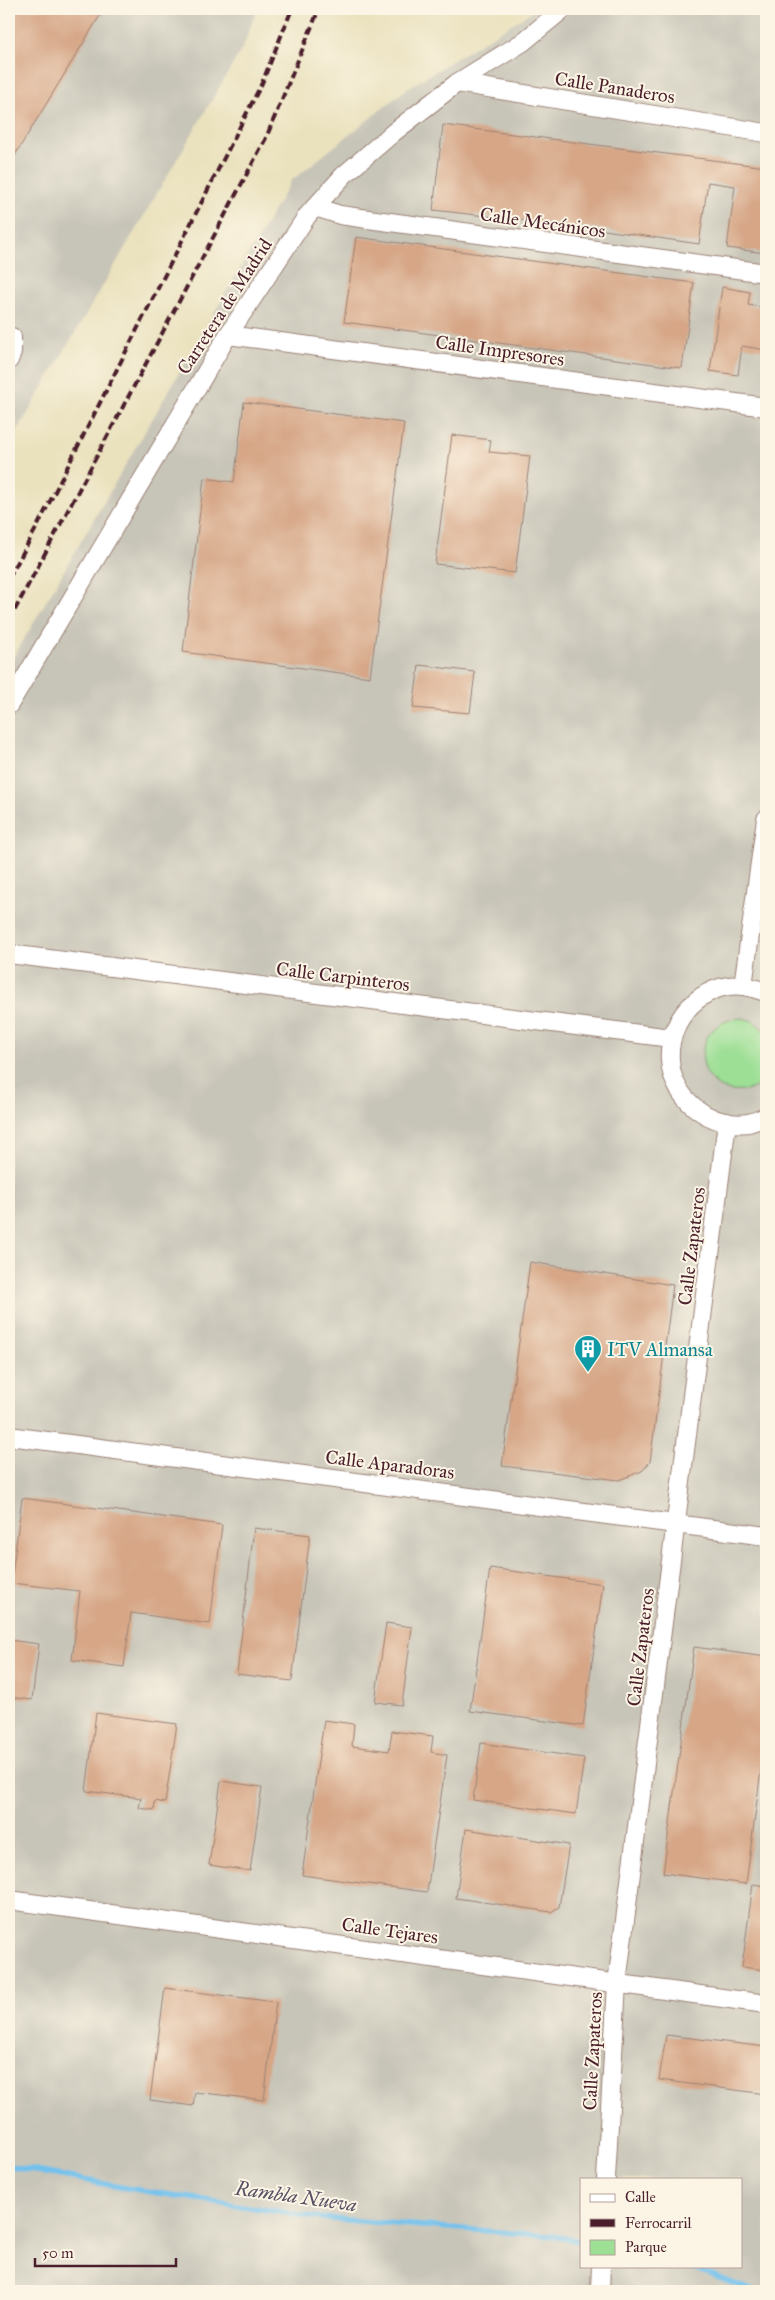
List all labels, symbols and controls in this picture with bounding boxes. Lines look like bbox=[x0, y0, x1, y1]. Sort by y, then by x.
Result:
street label: Calle Panaderos bbox=[553, 67, 677, 108]
street label: Calle Mecánicos bbox=[479, 202, 607, 243]
street label: Carretera de Madrid bbox=[172, 234, 277, 379]
street label: Calle Impresores bbox=[434, 330, 566, 371]
street label: Calle Carpinteros bbox=[275, 957, 411, 996]
street label: Calle Zapateros bbox=[673, 1186, 710, 1306]
building icon: ITV Almansa bbox=[573, 1334, 603, 1373]
place label: ITV Almansa bbox=[607, 1338, 714, 1361]
street label: Calle Aparadoras bbox=[324, 1445, 456, 1484]
street label: Calle Zapateros bbox=[622, 1587, 659, 1707]
street label: Calle Tejares bbox=[340, 1912, 440, 1949]
street label: Calle Zapateros bbox=[578, 1991, 607, 2111]
water label: Rambla Nueva bbox=[233, 2175, 358, 2216]
legend bbox=[580, 2178, 742, 2268]
text: Calle bbox=[625, 2188, 656, 2206]
text: Ferrocarril bbox=[625, 2214, 693, 2232]
scale bar bbox=[35, 2235, 176, 2267]
text: Parque bbox=[625, 2238, 667, 2257]
text: 50 m bbox=[42, 2244, 74, 2262]

